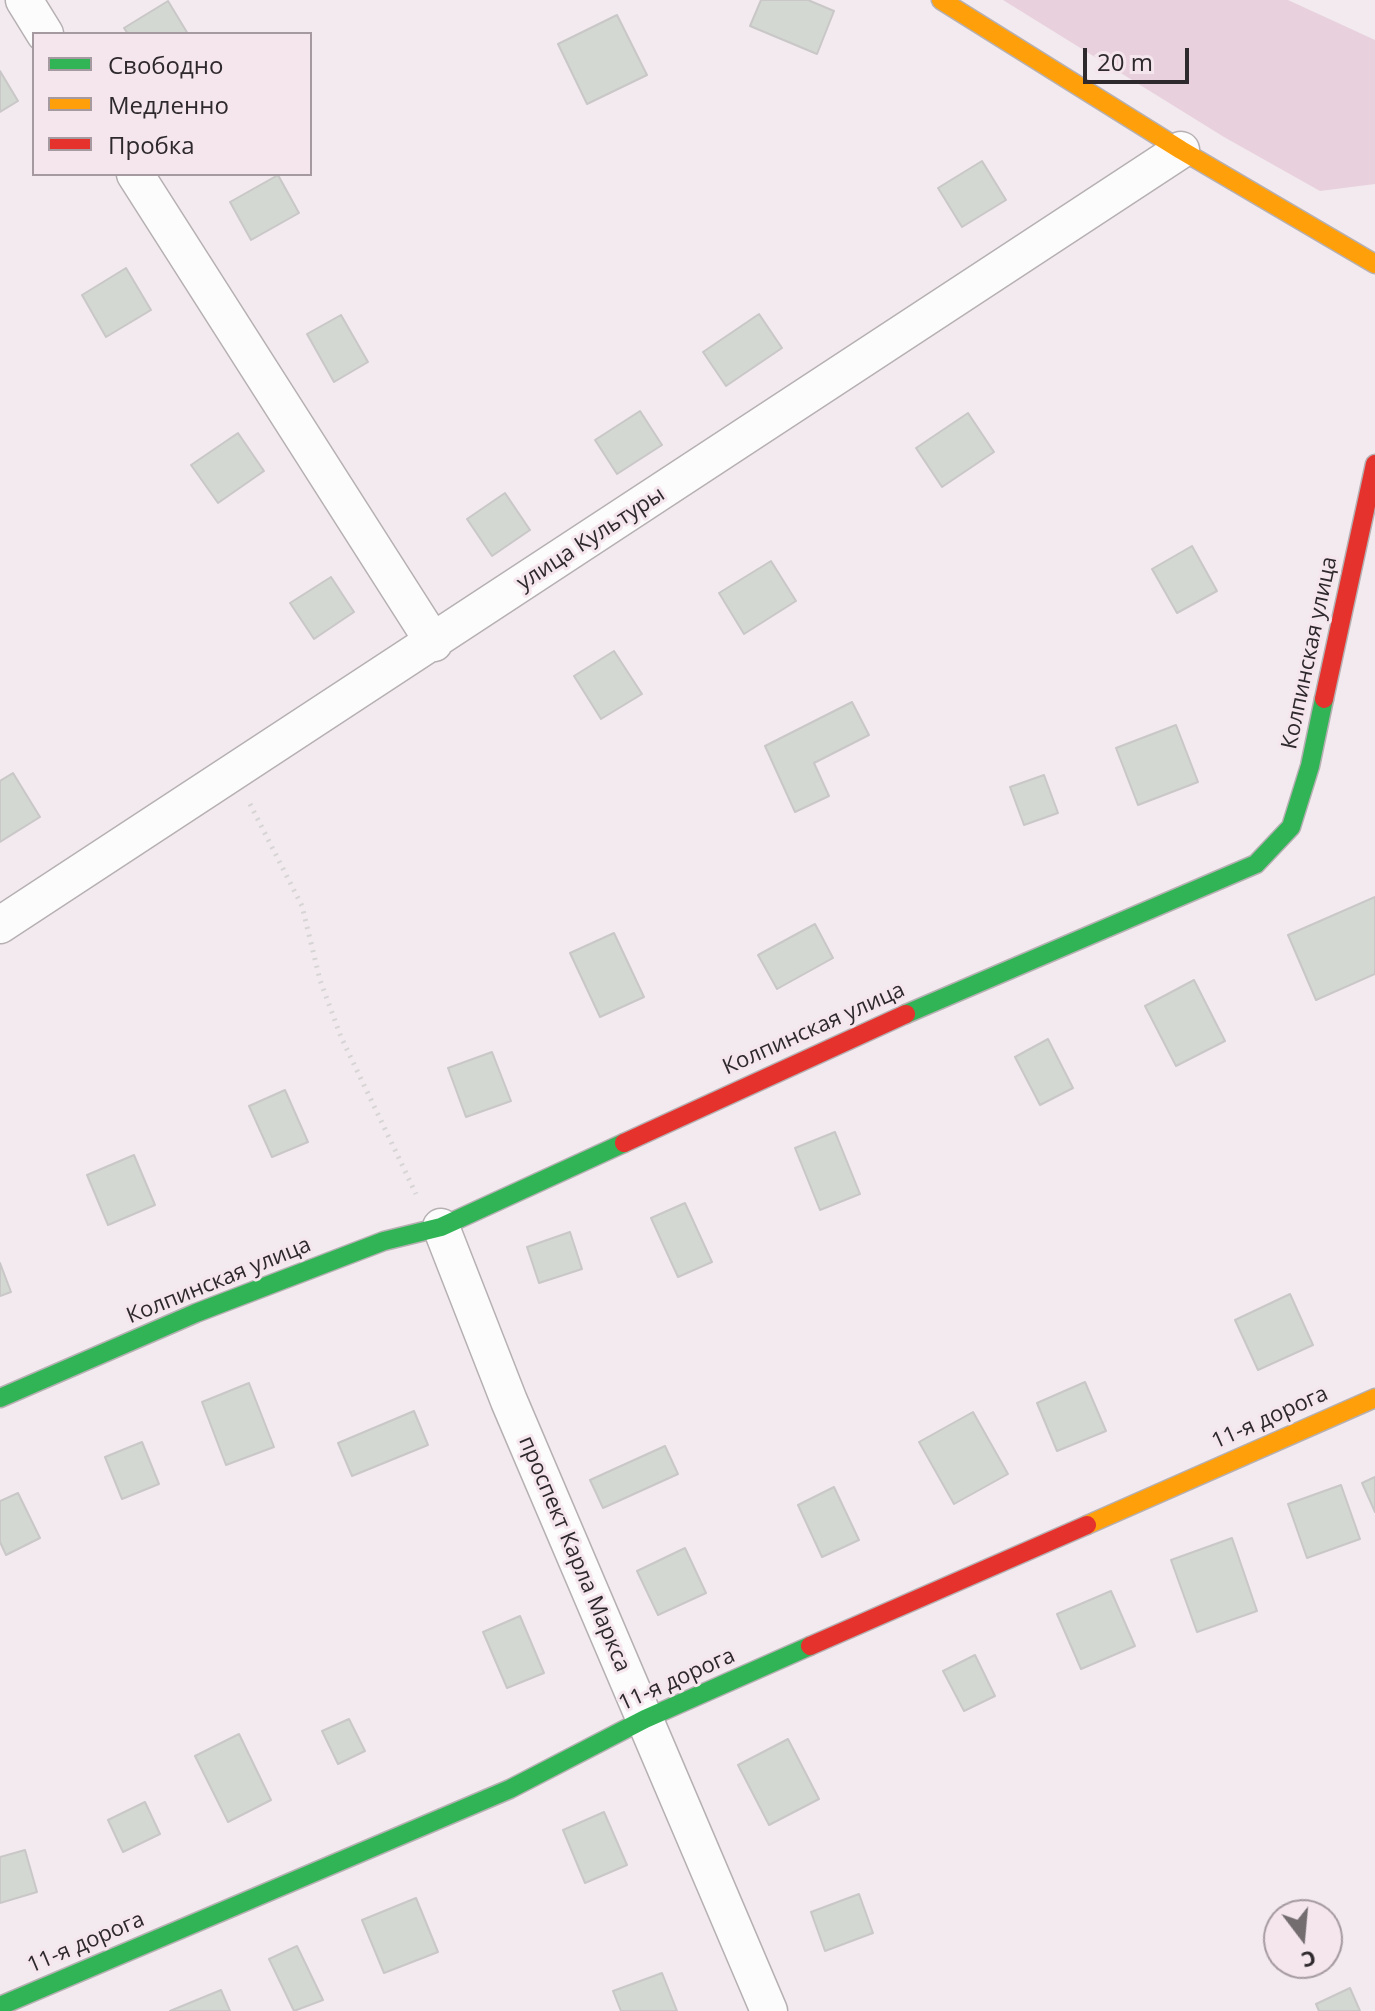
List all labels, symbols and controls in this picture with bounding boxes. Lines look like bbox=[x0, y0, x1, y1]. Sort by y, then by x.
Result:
legend bbox=[32, 32, 312, 176]
scale bar bbox=[1087, 32, 1193, 82]
text: 20 m bbox=[1097, 45, 1153, 78]
text: Свободно bbox=[108, 48, 223, 81]
text: Медленно bbox=[108, 88, 229, 121]
text: Пробка bbox=[108, 128, 195, 161]
street label: улица Культуры bbox=[512, 481, 670, 597]
street label: Колпинская улица bbox=[1277, 554, 1343, 752]
street label: Колпинская улица bbox=[719, 977, 909, 1081]
street label: Колпинская улица bbox=[123, 1232, 315, 1330]
street label: 11-я дорога bbox=[1208, 1381, 1332, 1455]
street label: проспект Карла Маркса bbox=[512, 1432, 636, 1676]
street label: 11-я дорога bbox=[615, 1643, 739, 1717]
north arrow bbox=[1263, 1899, 1343, 1979]
street label: 11-я дорога bbox=[24, 1907, 148, 1979]
text: С bbox=[1298, 1944, 1320, 1977]

